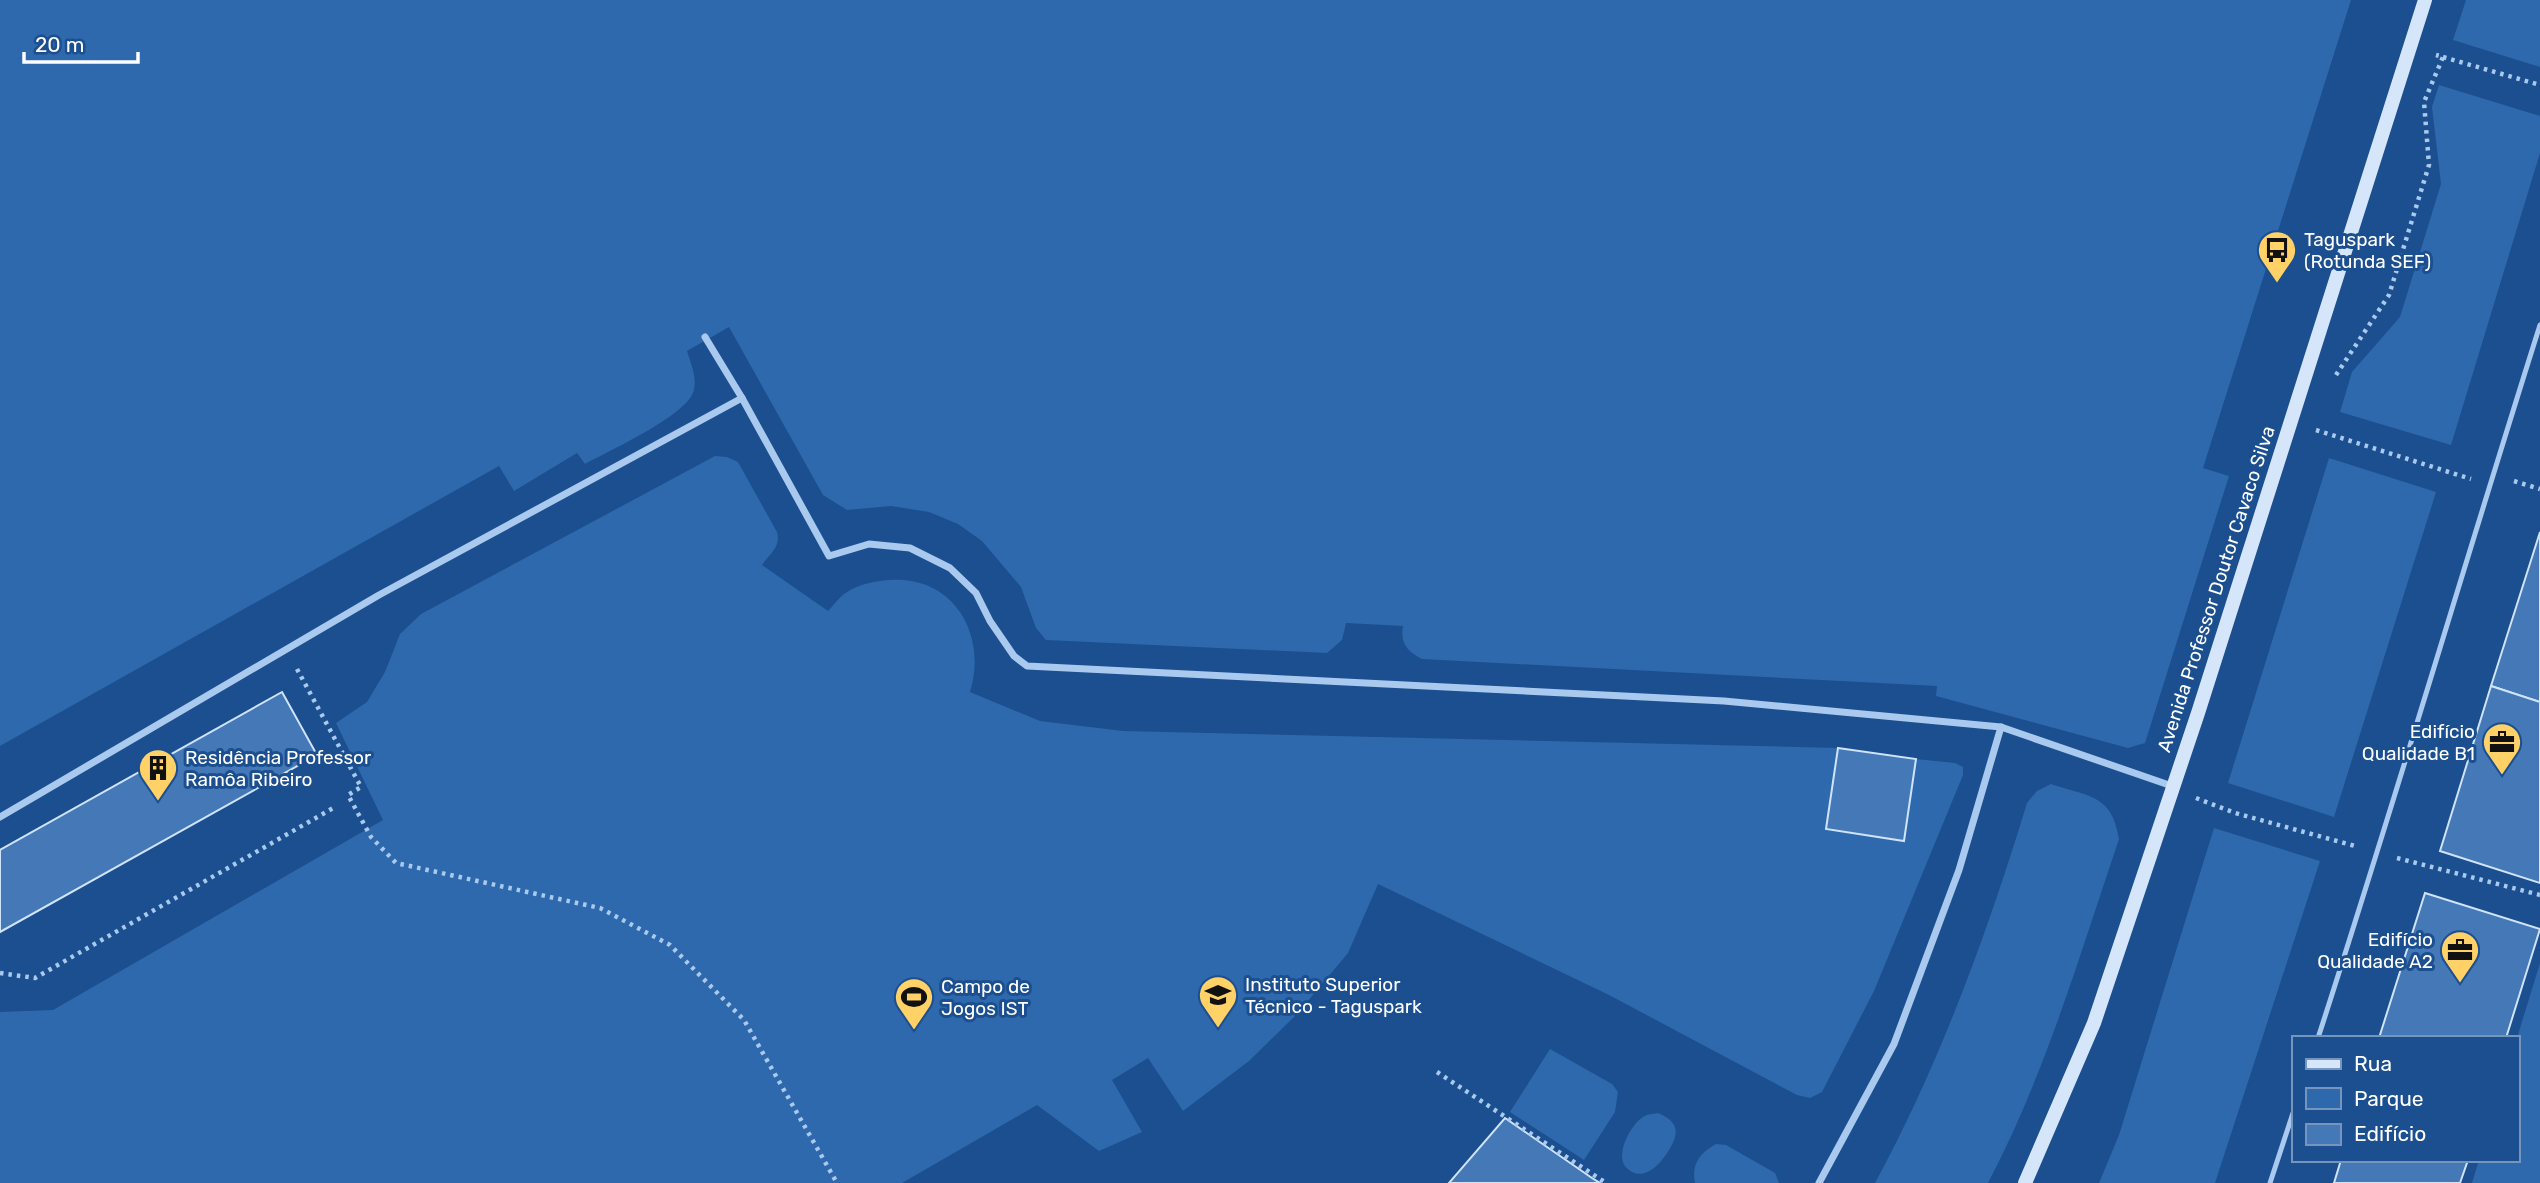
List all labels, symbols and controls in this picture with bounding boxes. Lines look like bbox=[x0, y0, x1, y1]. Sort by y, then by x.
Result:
scale bar bbox=[24, 21, 138, 65]
text: 20 m bbox=[35, 32, 84, 57]
place label: Taguspark (Rotunda SEF) bbox=[2304, 228, 2431, 273]
bus stop icon: Taguspark (Rotunda SEF) bbox=[2256, 229, 2298, 284]
street label: Avenida Professor Doutor Cavaco Silva bbox=[2152, 423, 2280, 755]
place label: Edifício Qualidade B1 bbox=[2362, 720, 2475, 765]
office icon: Edifício Qualidade B1 bbox=[2481, 721, 2523, 776]
place label: Residência Professor Ramôa Ribeiro bbox=[185, 746, 372, 791]
building icon: Residência Professor Ramôa Ribeiro bbox=[137, 747, 179, 802]
place label: Edifício Qualidade A2 bbox=[2317, 928, 2433, 973]
office icon: Edifício Qualidade A2 bbox=[2439, 929, 2481, 984]
place label: Instituto Superior Técnico - Taguspark bbox=[1245, 973, 1422, 1018]
school or university icon: Instituto Superior Técnico - Taguspark bbox=[1197, 974, 1239, 1029]
place label: Campo de Jogos IST bbox=[941, 975, 1030, 1020]
sports icon: Campo de Jogos IST bbox=[893, 976, 935, 1031]
legend bbox=[2292, 1036, 2519, 1162]
text: Rua bbox=[2354, 1051, 2392, 1076]
text: Parque bbox=[2354, 1086, 2424, 1111]
text: Edifício bbox=[2354, 1121, 2426, 1146]

